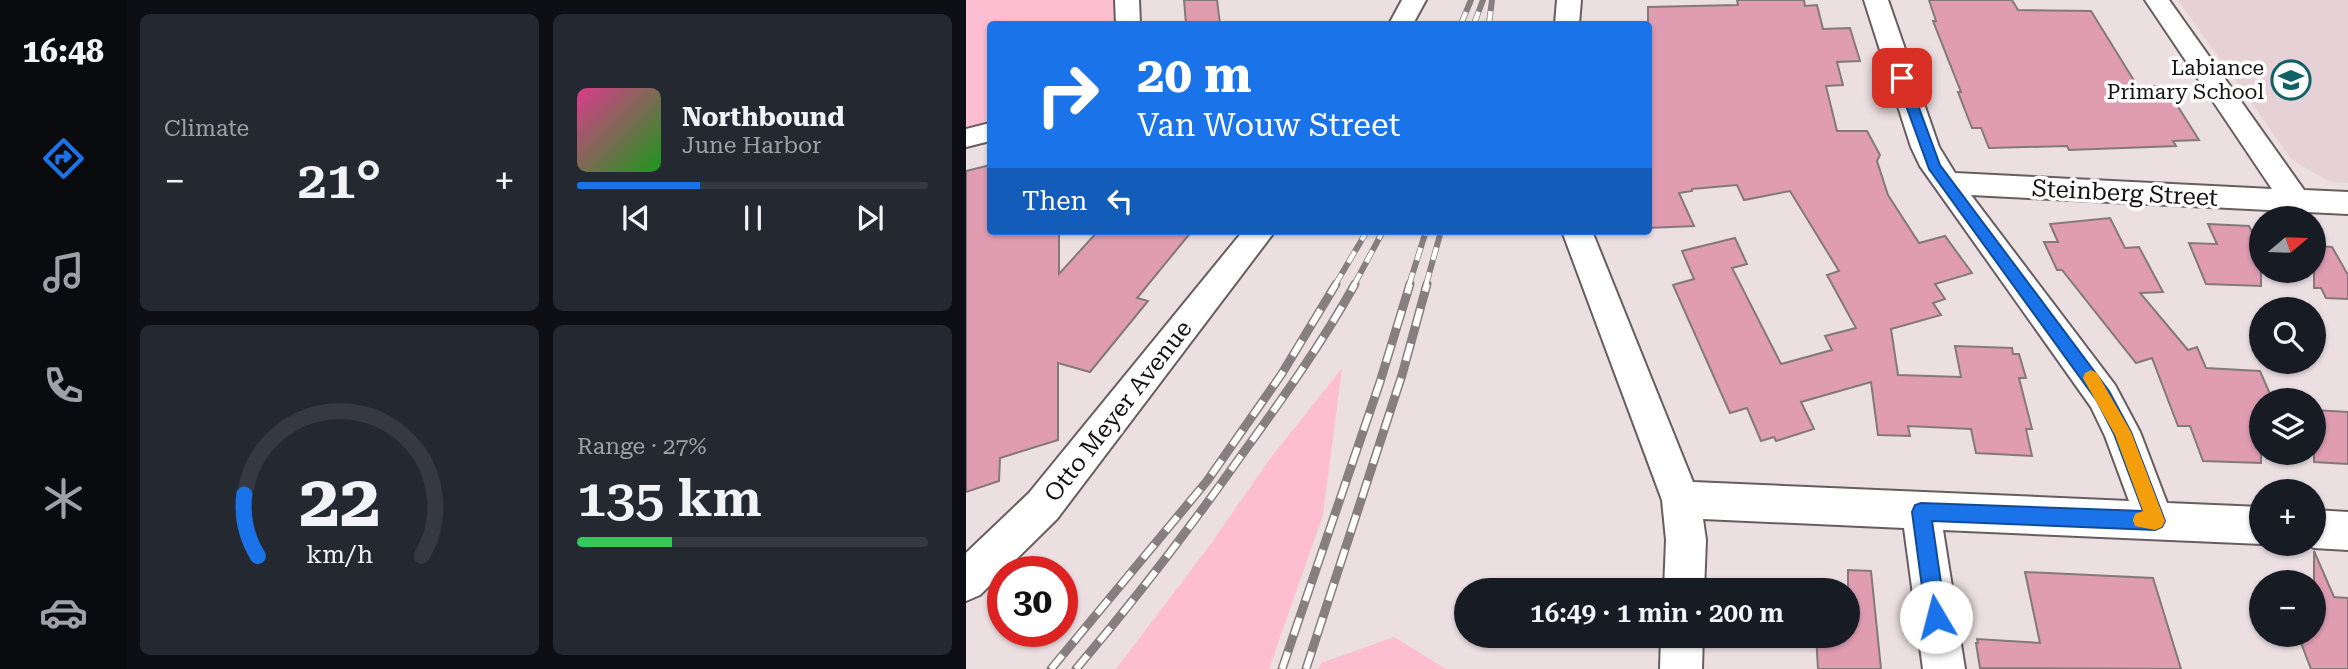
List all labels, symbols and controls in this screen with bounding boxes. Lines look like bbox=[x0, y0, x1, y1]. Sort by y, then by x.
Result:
text: 16:48 bbox=[22, 32, 104, 70]
text: 20 m bbox=[1137, 47, 1252, 104]
pin bbox=[1872, 48, 1932, 108]
icon: right bbox=[1022, 49, 1113, 140]
place label: Labiance Primary School bbox=[2107, 56, 2265, 104]
icon: arrive bbox=[1883, 59, 1921, 97]
school or university icon: Labiance Primary School bbox=[2270, 59, 2312, 101]
text: Northbound bbox=[682, 102, 845, 132]
text: Van Wouw Street bbox=[1137, 106, 1400, 144]
text: Climate bbox=[164, 115, 249, 142]
text: June Harbor bbox=[682, 132, 822, 159]
icon: directions bbox=[39, 134, 88, 183]
text: 21° bbox=[298, 150, 381, 211]
text: − bbox=[164, 159, 185, 203]
text: + bbox=[494, 159, 515, 203]
street label: Steinberg Street bbox=[2031, 174, 2219, 212]
icon: left bbox=[1101, 182, 1139, 220]
text: Then bbox=[1022, 186, 1087, 216]
icon: previous bbox=[617, 199, 655, 237]
icon: pause bbox=[734, 199, 772, 237]
icon: next bbox=[851, 199, 889, 237]
north arrow bbox=[2249, 206, 2326, 284]
map controls bbox=[2249, 206, 2326, 647]
icon: music bbox=[39, 248, 88, 297]
button: search bbox=[2249, 297, 2326, 374]
street label: Otto Meyer Avenue bbox=[1039, 315, 1197, 507]
icon: phone bbox=[39, 361, 88, 410]
button: layers bbox=[2249, 388, 2326, 465]
text: Range · 27% bbox=[577, 433, 706, 460]
text: 22 bbox=[299, 459, 380, 544]
text: 135 km bbox=[577, 468, 762, 529]
icon: climate bbox=[39, 474, 88, 523]
button: + bbox=[2249, 479, 2326, 556]
text: km/h bbox=[306, 540, 373, 569]
speed limit sign: 30 bbox=[987, 556, 1078, 647]
button: − bbox=[2249, 570, 2326, 647]
position arrow bbox=[1899, 580, 1973, 654]
icon: car bbox=[39, 588, 88, 637]
text: 16:49 · 1 min · 200 m bbox=[1530, 598, 1784, 628]

